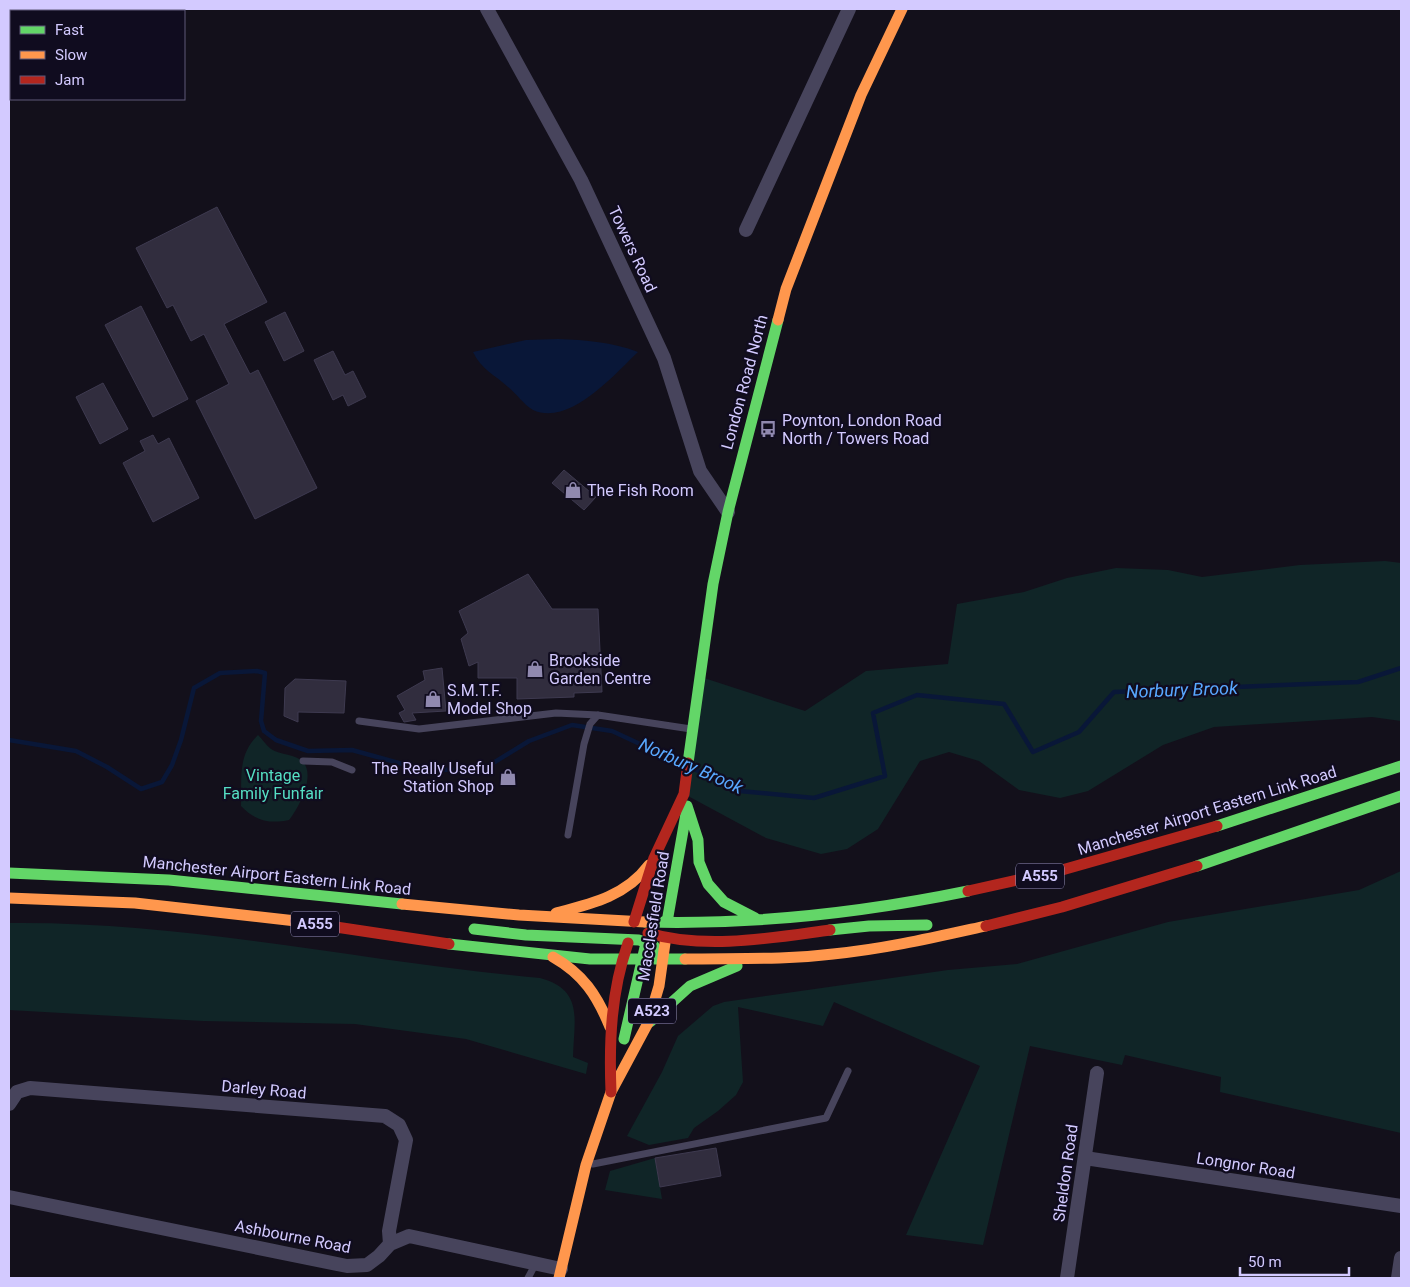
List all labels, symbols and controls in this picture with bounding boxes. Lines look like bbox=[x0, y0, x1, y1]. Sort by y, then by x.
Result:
legend bbox=[10, 10, 185, 100]
text: Fast bbox=[55, 21, 84, 39]
text: Slow bbox=[55, 46, 87, 64]
text: Jam bbox=[55, 71, 85, 89]
street label: Towers Road bbox=[604, 203, 661, 295]
street label: London Road North bbox=[717, 313, 772, 452]
place label: Poynton, London Road North / Towers Road bbox=[782, 411, 942, 448]
bus stop icon: Poynton, London Road North / Towers Road bbox=[758, 419, 778, 439]
shop icon: The Fish Room bbox=[563, 480, 583, 500]
place label: The Fish Room bbox=[587, 481, 694, 500]
place label: Brookside Garden Centre bbox=[549, 651, 651, 688]
shop icon: Brookside Garden Centre bbox=[525, 659, 545, 679]
water label: Norbury Brook bbox=[1126, 677, 1239, 702]
place label: S.M.T.F. Model Shop bbox=[447, 681, 532, 718]
shop icon: S.M.T.F. Model Shop bbox=[423, 689, 443, 709]
water label: Norbury Brook bbox=[636, 733, 748, 798]
place label: The Really Useful Station Shop bbox=[371, 759, 494, 796]
street label: Manchester Airport Eastern Link Road bbox=[1075, 762, 1339, 859]
park label: Vintage Family Funfair bbox=[223, 766, 324, 803]
shop icon: The Really Useful Station Shop bbox=[498, 767, 518, 787]
street label: Macclesfield Road bbox=[634, 850, 673, 982]
street label: Manchester Airport Eastern Link Road bbox=[142, 852, 412, 899]
road number: A555 bbox=[1016, 864, 1064, 888]
road number: A555 bbox=[291, 912, 339, 936]
road number: A523 bbox=[628, 998, 676, 1024]
street label: Darley Road bbox=[221, 1076, 307, 1103]
street label: Sheldon Road bbox=[1049, 1123, 1082, 1223]
street label: Longnor Road bbox=[1195, 1148, 1297, 1183]
street label: Ashbourne Road bbox=[233, 1216, 353, 1257]
scale bar bbox=[1240, 1244, 1349, 1276]
text: 50 m bbox=[1248, 1253, 1282, 1271]

